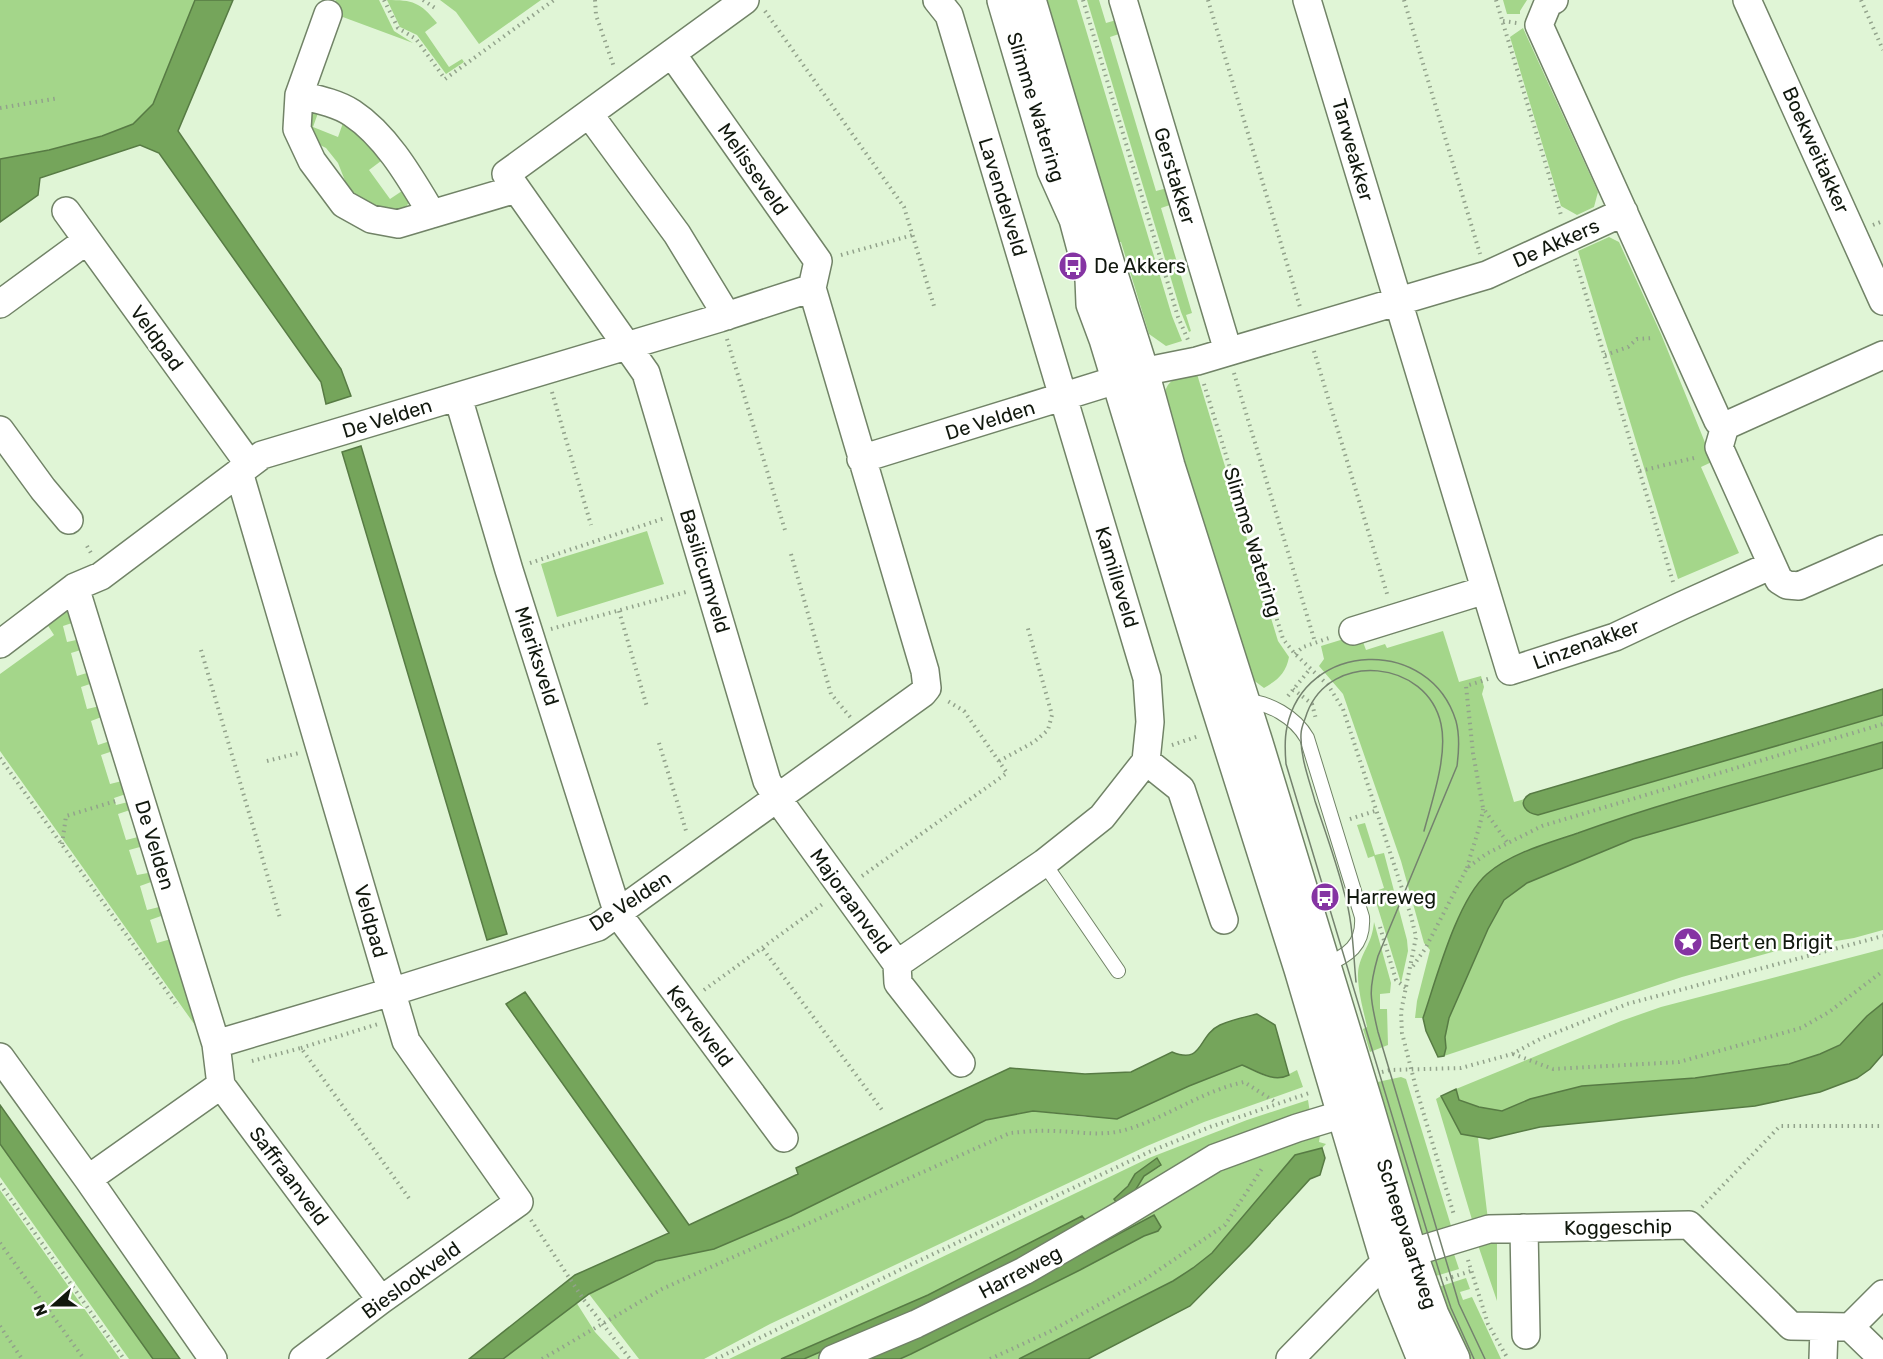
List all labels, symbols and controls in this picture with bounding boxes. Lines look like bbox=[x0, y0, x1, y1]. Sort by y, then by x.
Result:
street label: Slimme Watering bbox=[1002, 29, 1070, 185]
street label: Boekweitakker bbox=[1777, 83, 1855, 217]
street label: Tarweakker bbox=[1327, 96, 1379, 204]
street label: Melisseveld bbox=[713, 118, 793, 220]
street label: Gerstakker bbox=[1149, 124, 1201, 228]
street label: Lavendelveld bbox=[974, 135, 1032, 259]
street label: De Akkers bbox=[1509, 213, 1603, 273]
bus stop icon: De Akkers bbox=[1057, 250, 1089, 282]
place label: De Akkers bbox=[1094, 254, 1186, 278]
street label: Veldpad bbox=[125, 301, 189, 375]
street label: De Velden bbox=[339, 393, 435, 443]
street label: De Velden bbox=[942, 395, 1038, 445]
street label: Slimme Watering bbox=[1219, 464, 1287, 620]
street label: Basilicumveld bbox=[675, 506, 735, 636]
street label: Kamilleveld bbox=[1090, 523, 1144, 631]
street label: Mieriksveld bbox=[510, 603, 564, 709]
street label: Linzenakker bbox=[1529, 614, 1643, 674]
street label: De Velden bbox=[130, 797, 180, 893]
street label: Majoraanveld bbox=[805, 844, 897, 958]
street label: De Velden bbox=[585, 866, 675, 936]
bus stop icon: Harreweg bbox=[1309, 881, 1341, 913]
street label: Veldpad bbox=[349, 882, 393, 960]
place label: Harreweg bbox=[1346, 885, 1436, 909]
place icon: Bert en Brigit bbox=[1672, 926, 1704, 958]
place label: Bert en Brigit bbox=[1709, 930, 1833, 954]
street label: Kervelveld bbox=[662, 981, 738, 1071]
street label: Saffraanveld bbox=[244, 1122, 334, 1230]
street label: Scheepvaartweg bbox=[1371, 1156, 1443, 1312]
street label: Koggeschip bbox=[1564, 1214, 1672, 1240]
street label: Bieslookveld bbox=[357, 1236, 465, 1324]
street label: Harreweg bbox=[975, 1240, 1065, 1304]
north arrow bbox=[24, 1275, 84, 1335]
text: N bbox=[30, 1301, 51, 1319]

